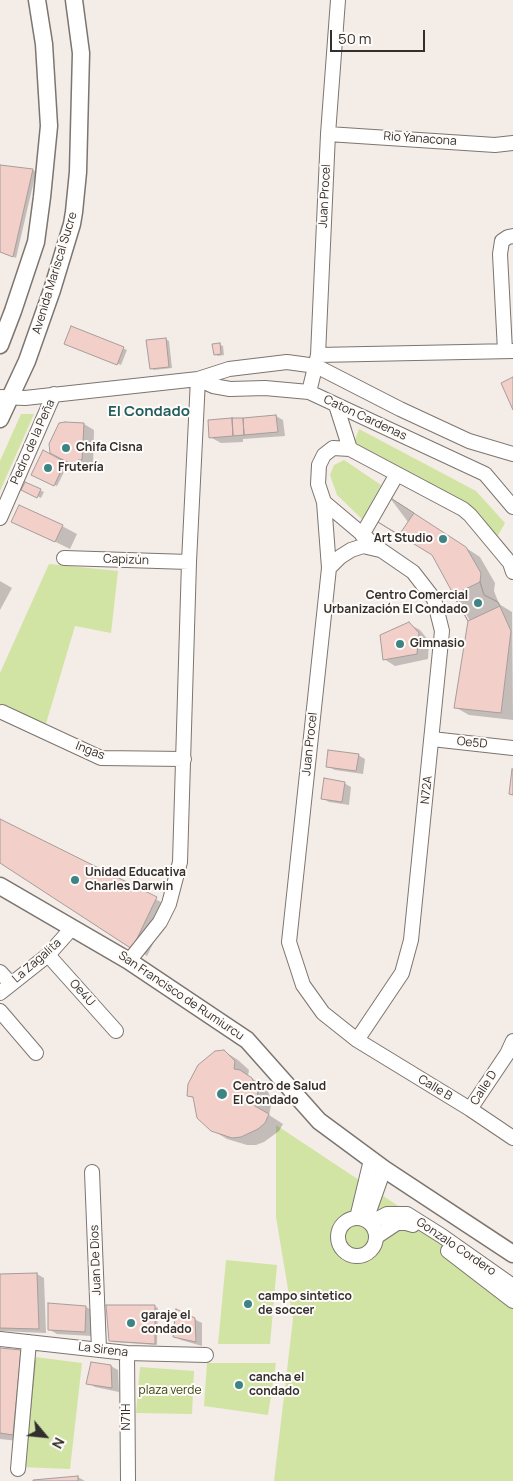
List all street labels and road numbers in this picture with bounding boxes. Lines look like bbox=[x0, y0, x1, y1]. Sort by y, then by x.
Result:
street label: Rio Yanacona bbox=[383, 129, 457, 149]
street label: Juan Procel bbox=[316, 164, 334, 228]
street label: Avenida Mariscal Sucre bbox=[30, 210, 80, 336]
street label: Caton Cardenas bbox=[321, 392, 409, 444]
street label: Pedro de la Peña bbox=[8, 397, 58, 487]
street label: Capizún bbox=[103, 552, 149, 568]
street label: Juan Procel bbox=[300, 712, 320, 776]
street label: Oe5D bbox=[456, 734, 488, 752]
street label: Ingas bbox=[73, 739, 107, 763]
street label: N72A bbox=[418, 775, 436, 805]
street label: La Zagalita bbox=[10, 936, 64, 986]
street label: San Francisco de Rumiurcu bbox=[116, 949, 246, 1043]
street label: Oe4U bbox=[66, 977, 98, 1009]
street label: Calle D bbox=[468, 1068, 500, 1108]
street label: Calle B bbox=[415, 1072, 455, 1104]
street label: Gonzalo Cordero bbox=[413, 1215, 499, 1279]
street label: Juan De Dios bbox=[88, 1224, 104, 1296]
street label: La Sirena bbox=[77, 1340, 129, 1360]
street label: N71H bbox=[120, 1403, 134, 1431]

